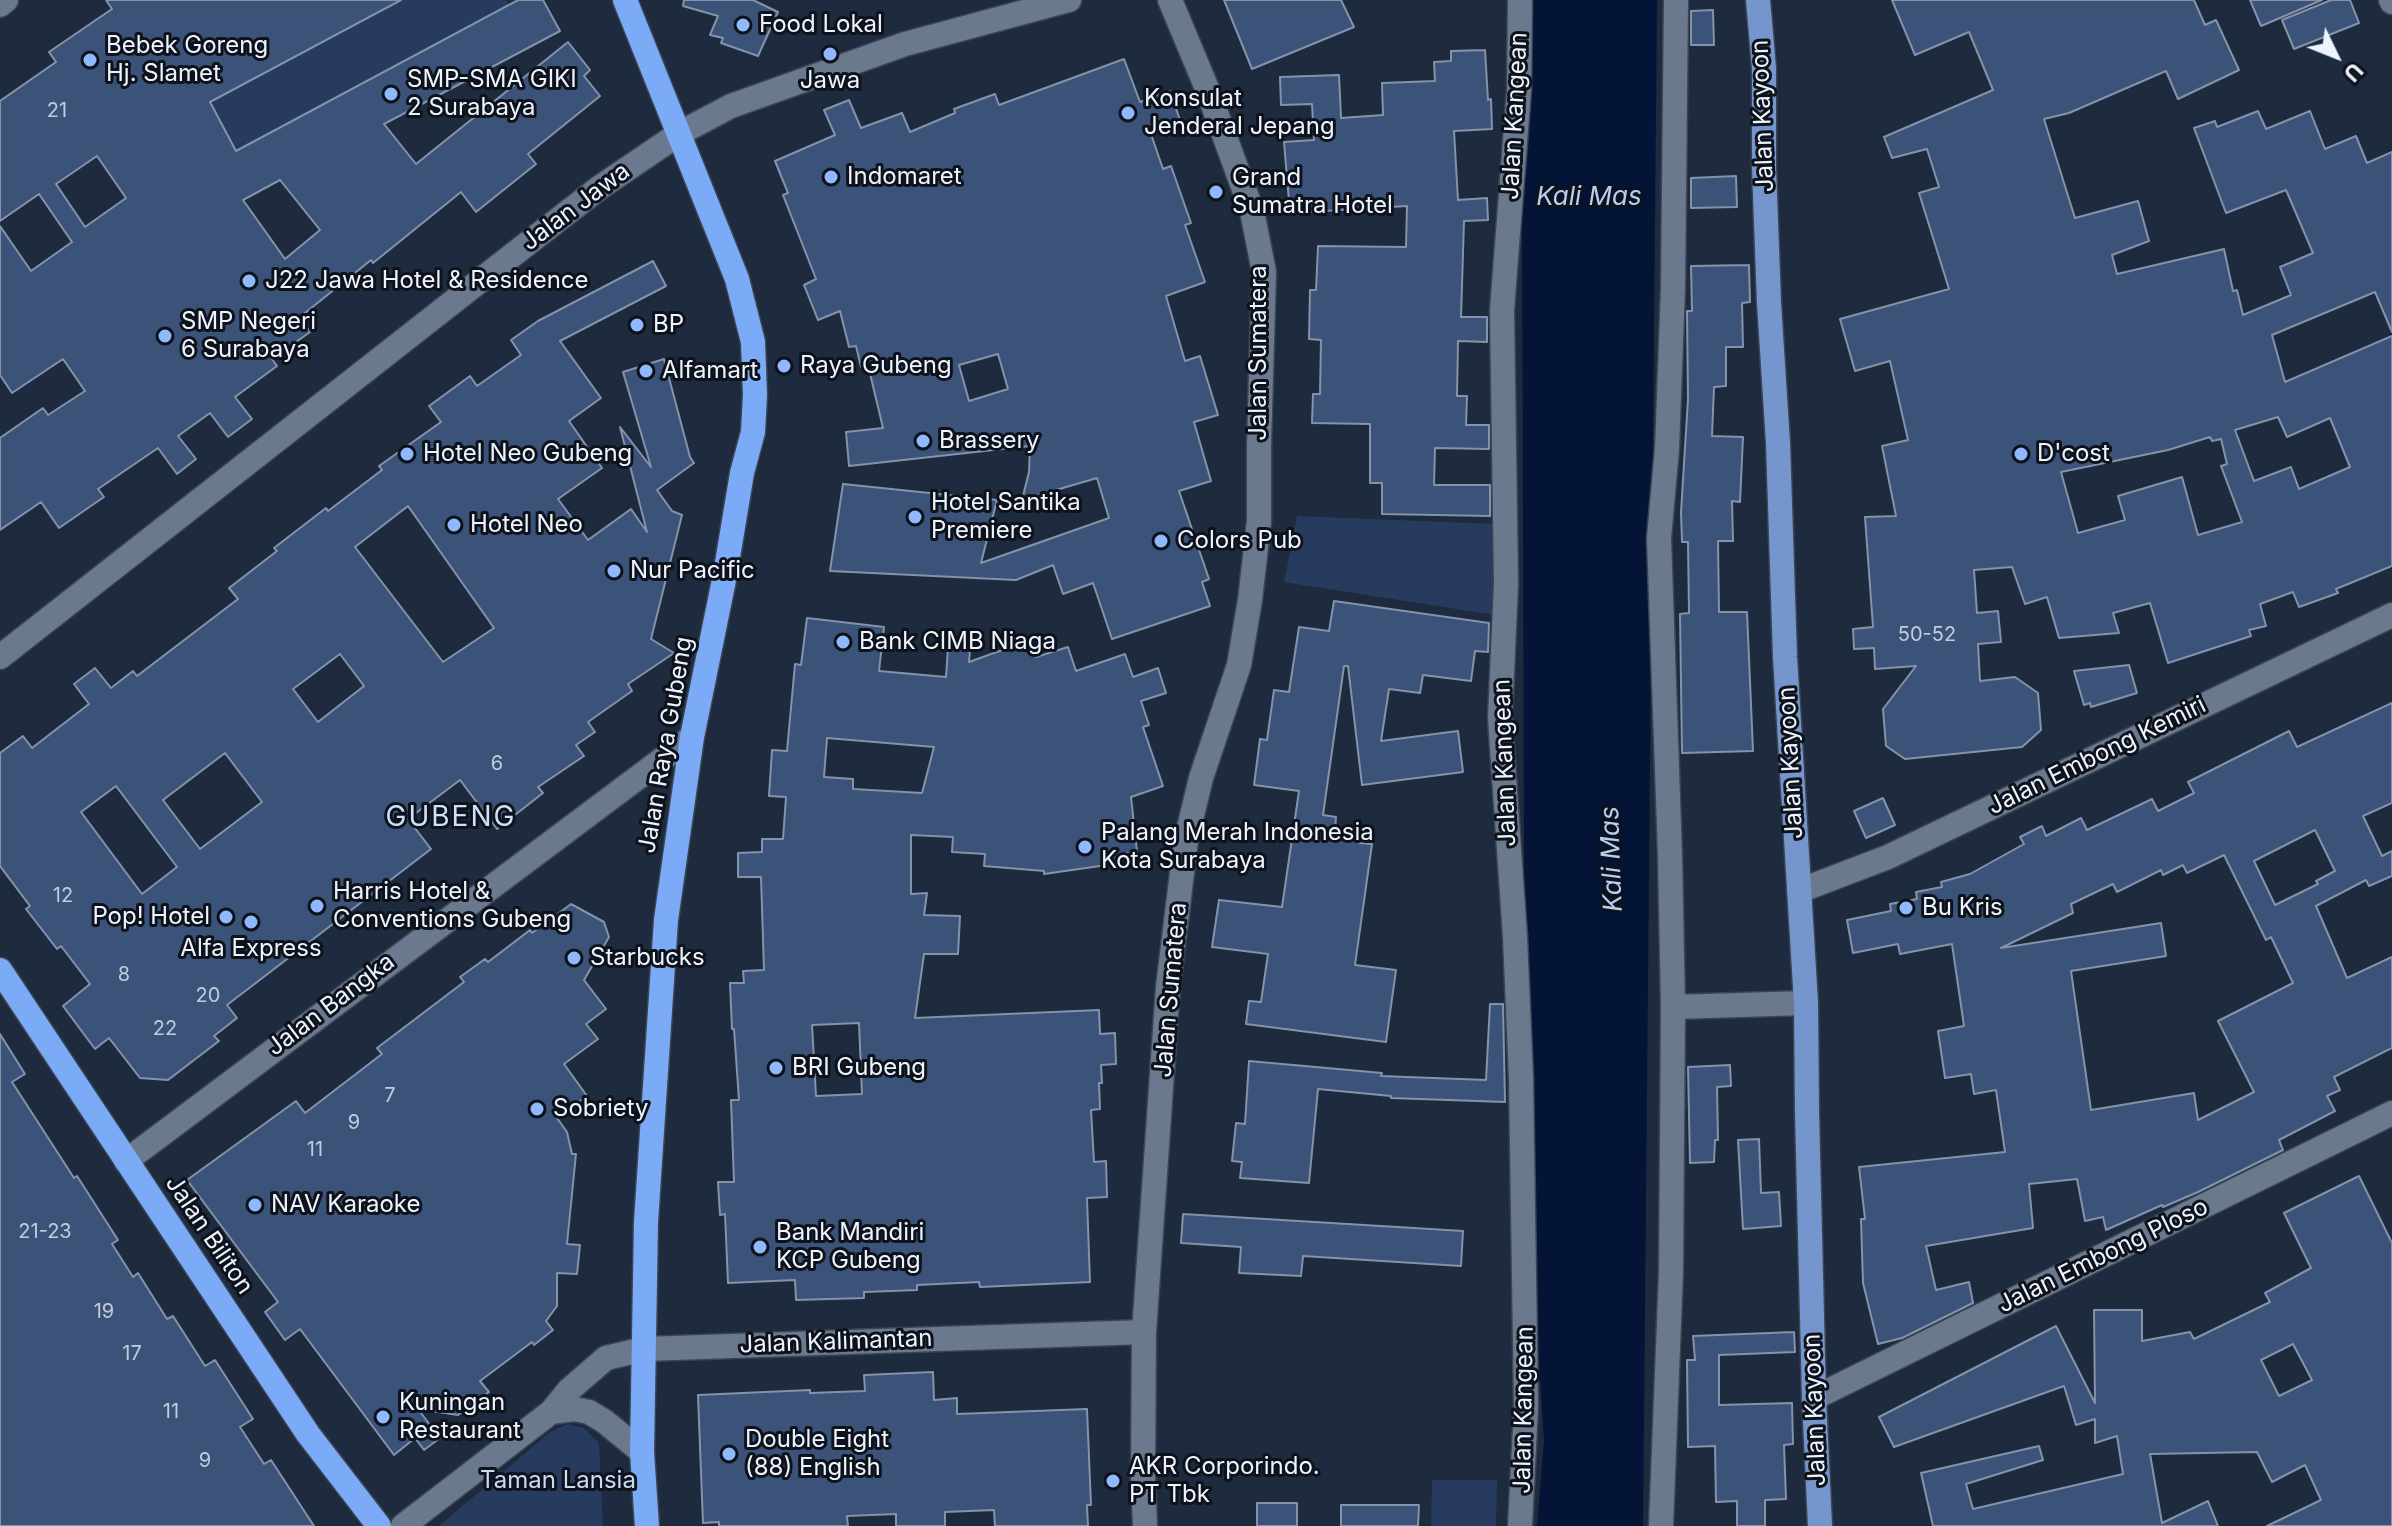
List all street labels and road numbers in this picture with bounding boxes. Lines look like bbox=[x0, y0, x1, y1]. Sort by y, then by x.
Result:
street label: Jalan Kangean bbox=[1496, 31, 1534, 201]
street label: Jalan Kayoon bbox=[1746, 39, 1780, 193]
street label: Jalan Jawa bbox=[516, 157, 636, 257]
street label: Jalan Sumatera bbox=[1245, 265, 1273, 441]
street label: Jalan Raya Gubeng bbox=[633, 635, 699, 855]
street label: Jalan Kangean bbox=[1488, 679, 1522, 847]
street label: Jalan Kayoon bbox=[1773, 686, 1809, 840]
street label: Jalan Embong Kemiri bbox=[1983, 691, 2211, 821]
street label: Jalan Sumatera bbox=[1149, 901, 1193, 1079]
street label: Jalan Bangka bbox=[262, 948, 400, 1062]
street label: Jalan Biliton bbox=[159, 1170, 259, 1300]
street label: Jalan Embong Ploso bbox=[1993, 1193, 2213, 1319]
street label: Jalan Kalimantan bbox=[739, 1324, 933, 1360]
street label: Jalan Kangean bbox=[1508, 1326, 1540, 1494]
street label: Jalan Kayoon bbox=[1798, 1333, 1832, 1487]

